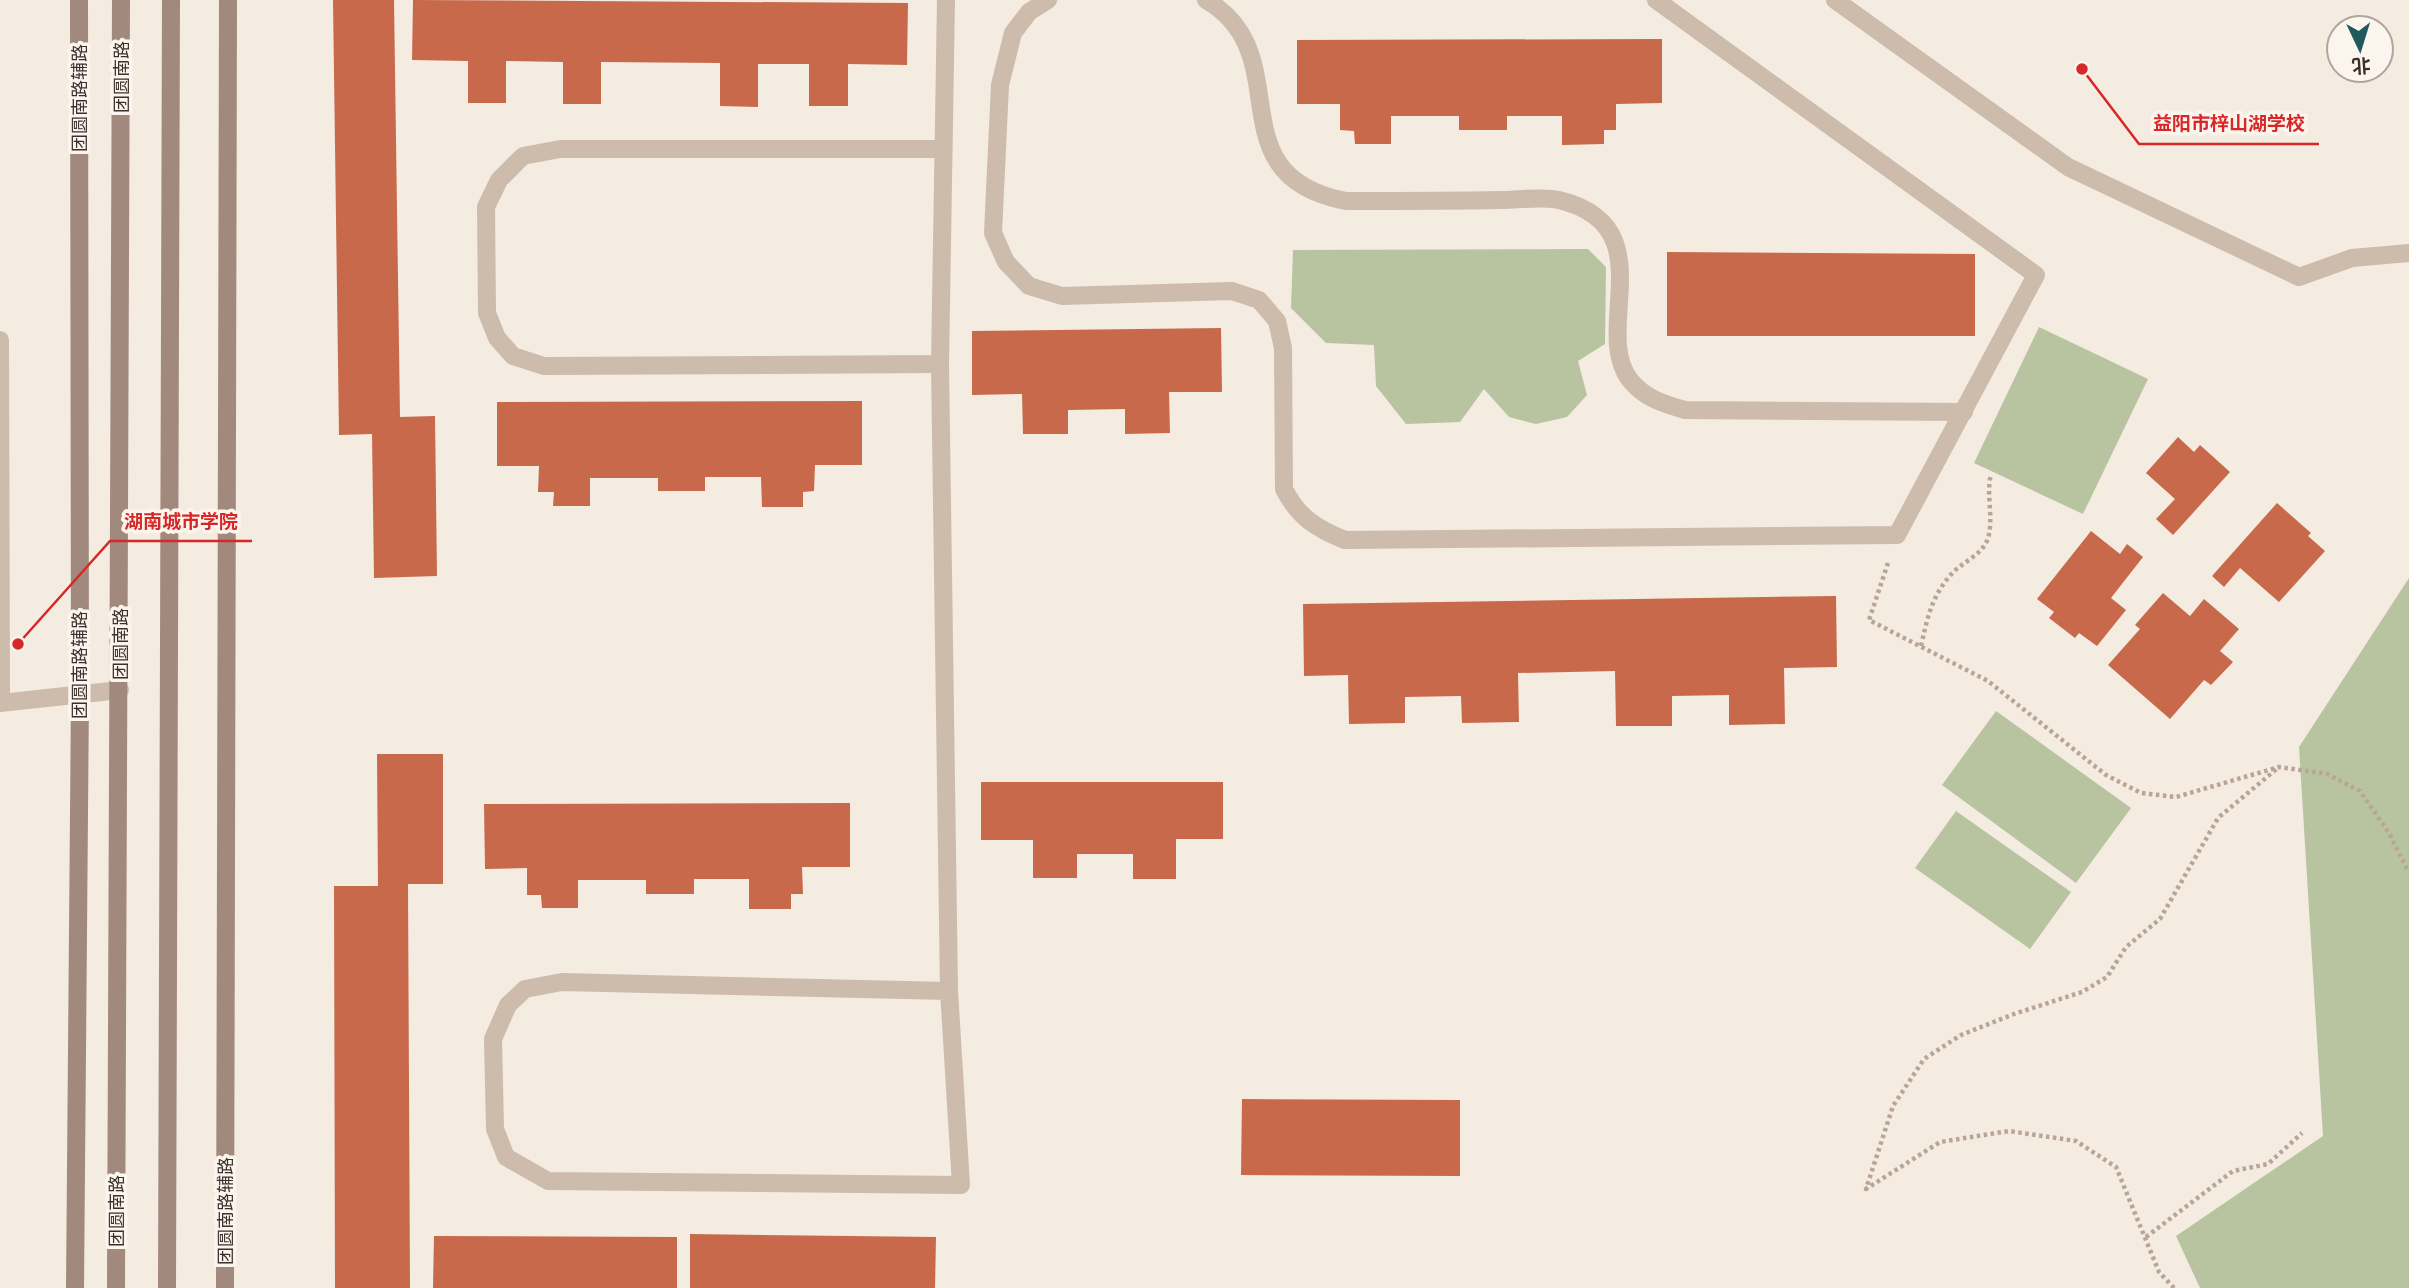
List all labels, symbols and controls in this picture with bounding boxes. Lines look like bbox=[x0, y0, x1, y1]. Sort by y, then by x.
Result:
north arrow bbox=[2325, 14, 2395, 84]
street label: 团圆南路 bbox=[109, 41, 134, 113]
street label: 团圆南路辅路 bbox=[67, 44, 92, 152]
text: 北 bbox=[2351, 51, 2372, 80]
callout: 益阳市梓山湖学校 bbox=[2139, 104, 2319, 144]
text: 益阳市梓山湖学校 bbox=[2153, 110, 2305, 137]
callout: 湖南城市学院 bbox=[110, 501, 252, 541]
text: 湖南城市学院 bbox=[124, 508, 238, 535]
street label: 团圆南路 bbox=[108, 608, 133, 680]
street label: 团圆南路辅路 bbox=[67, 611, 92, 719]
street label: 团圆南路辅路 bbox=[213, 1157, 238, 1265]
street label: 团圆南路 bbox=[104, 1175, 129, 1247]

